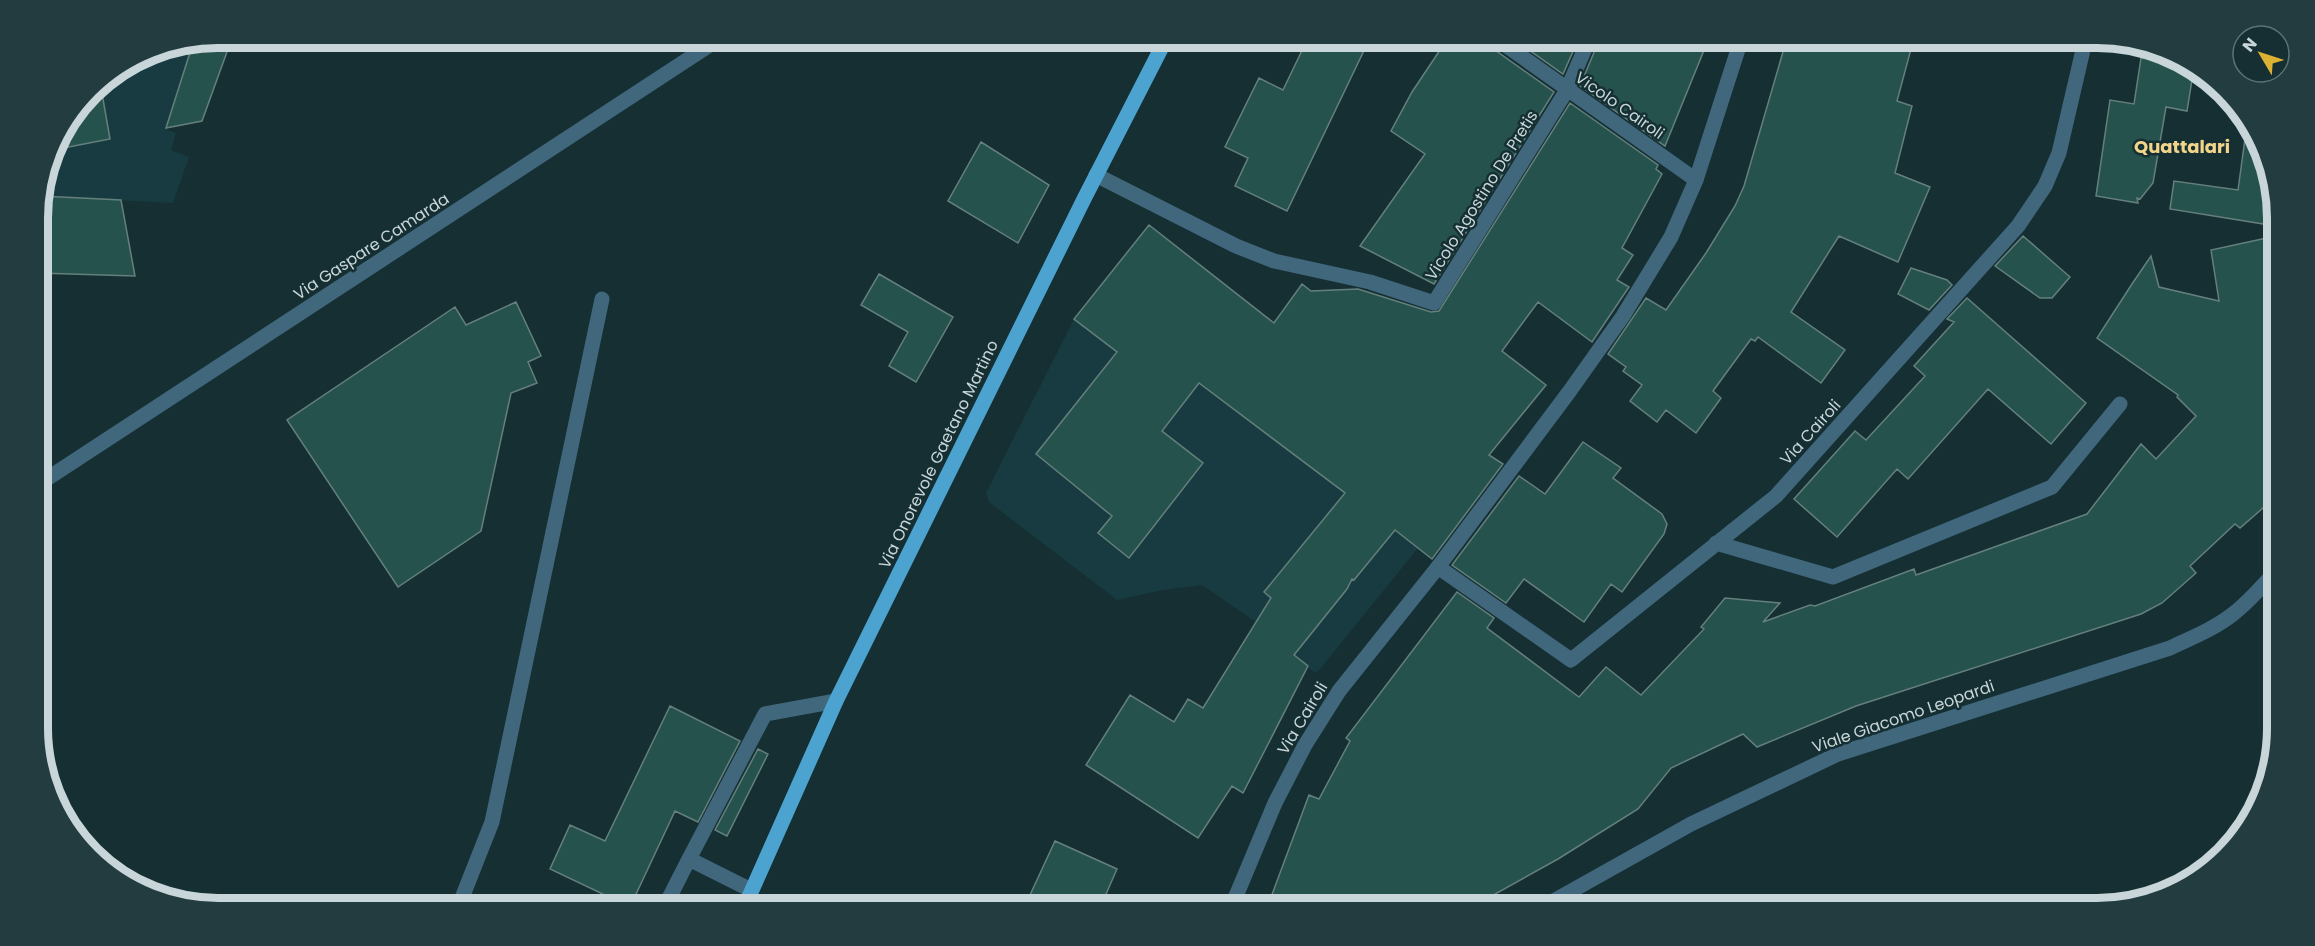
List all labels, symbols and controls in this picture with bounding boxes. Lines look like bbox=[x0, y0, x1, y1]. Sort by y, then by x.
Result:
north arrow bbox=[2231, 24, 2291, 84]
text: N bbox=[2237, 33, 2262, 57]
street label: Vicolo Cairoli bbox=[1570, 66, 1669, 145]
street label: Vicolo Agostino De Pretis bbox=[1420, 106, 1543, 285]
district label: Quattalari bbox=[2134, 134, 2230, 159]
street label: Via Gaspare Camarda bbox=[289, 187, 454, 305]
street label: Via Onorevole Gaetano Martino bbox=[873, 336, 1004, 572]
street label: Via Cairoli bbox=[1775, 395, 1846, 470]
street label: Viale Giacomo Leopardi bbox=[1809, 674, 1997, 758]
street label: Via Cairoli bbox=[1272, 678, 1333, 759]

